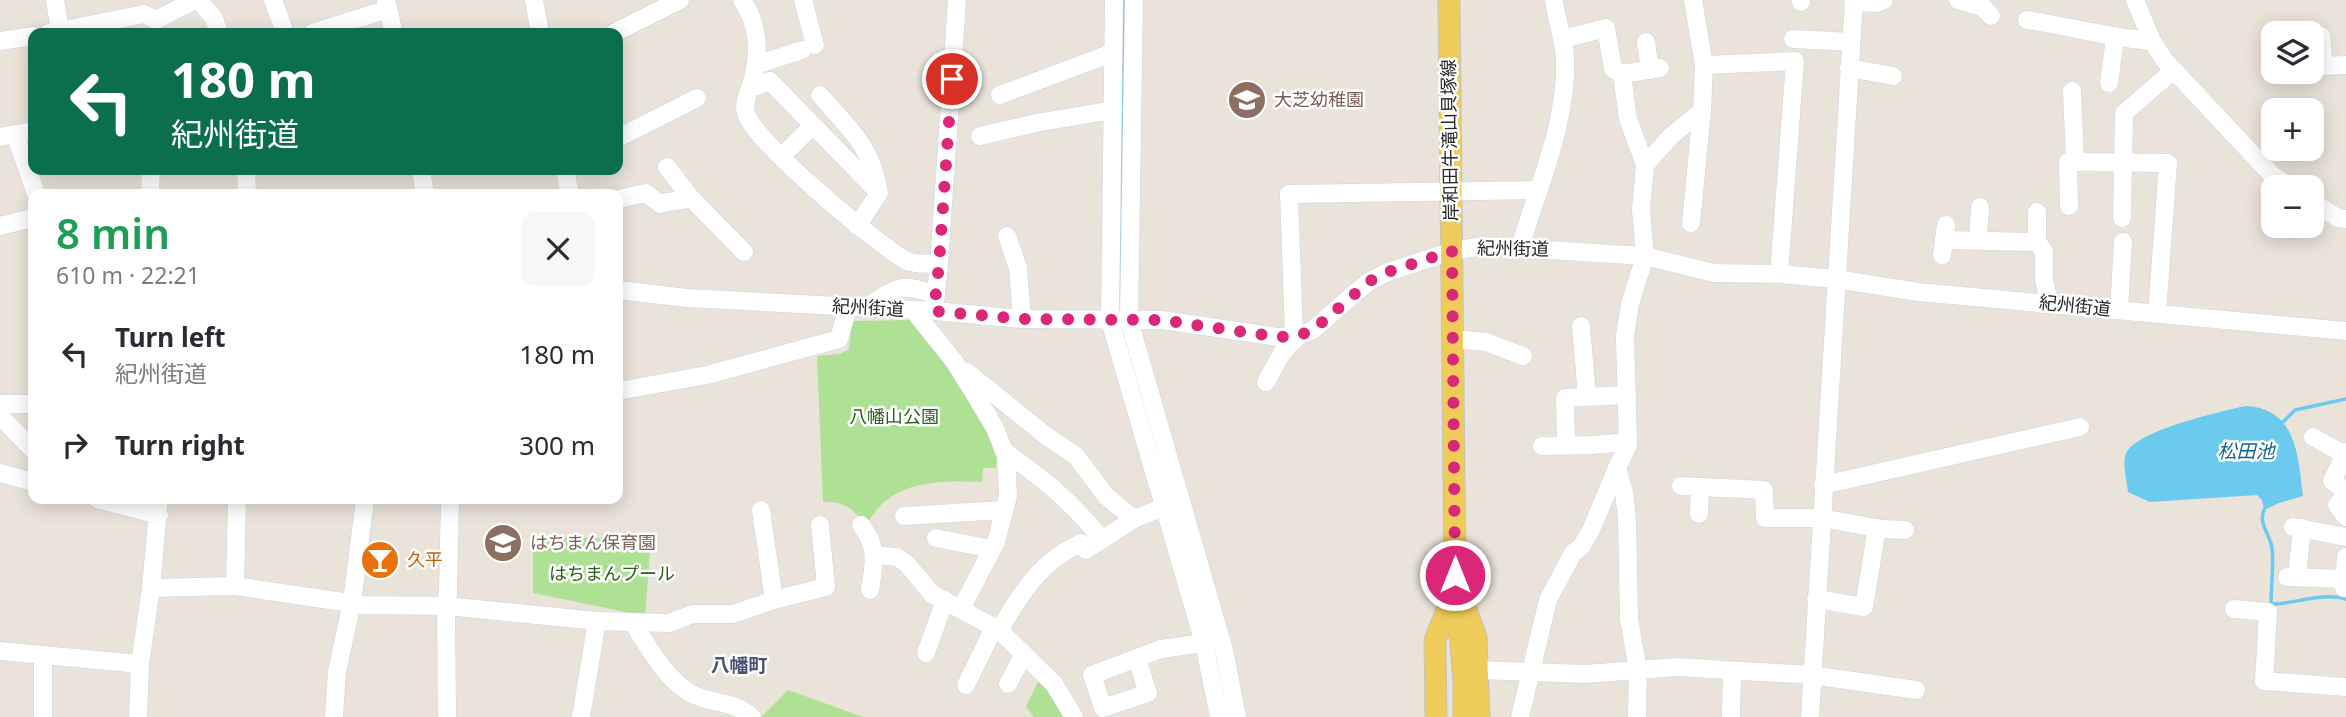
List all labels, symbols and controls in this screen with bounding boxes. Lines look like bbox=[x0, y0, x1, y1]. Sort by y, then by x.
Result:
map controls bbox=[2261, 21, 2324, 238]
button: layers bbox=[2261, 21, 2324, 84]
text: 180 m bbox=[171, 46, 316, 112]
pin bbox=[922, 49, 982, 109]
icon: left bbox=[56, 56, 147, 147]
street label: 岸和田牛滝山貝塚線 bbox=[1436, 59, 1462, 221]
icon: arrive bbox=[933, 60, 971, 98]
school or university icon: 大芝幼稚園 bbox=[1226, 79, 1268, 121]
place label: 大芝幼稚園 bbox=[1274, 87, 1364, 111]
button: + bbox=[2261, 98, 2324, 161]
text: 紀州街道 bbox=[171, 112, 299, 155]
button: − bbox=[2261, 175, 2324, 238]
text: 8 min bbox=[56, 204, 170, 261]
button: close bbox=[521, 212, 595, 286]
street label: 紀州街道 bbox=[1477, 235, 1549, 261]
text: 610 m · 22:21 bbox=[56, 259, 200, 291]
street label: 紀州街道 bbox=[2038, 289, 2112, 321]
street label: 紀州街道 bbox=[831, 293, 905, 321]
text: Turn left bbox=[115, 319, 226, 355]
icon: left bbox=[56, 335, 94, 373]
text: 180 m bbox=[519, 336, 595, 372]
text: 紀州街道 bbox=[115, 357, 207, 389]
park label: 八幡山公園 bbox=[849, 404, 939, 428]
icon: right bbox=[56, 426, 94, 464]
text: Turn right bbox=[115, 427, 245, 463]
text: 300 m bbox=[519, 427, 595, 463]
water label: 松田池 bbox=[2217, 438, 2276, 464]
school or university icon: はちまん保育園 bbox=[482, 522, 524, 564]
place label: はちまん保育園 bbox=[530, 530, 656, 554]
position arrow bbox=[1418, 538, 1492, 612]
bar icon: 久平 bbox=[359, 539, 401, 581]
place label: 久平 bbox=[407, 547, 443, 571]
park label: はちまんプール bbox=[549, 561, 675, 585]
district label: 八幡町 bbox=[710, 652, 768, 678]

